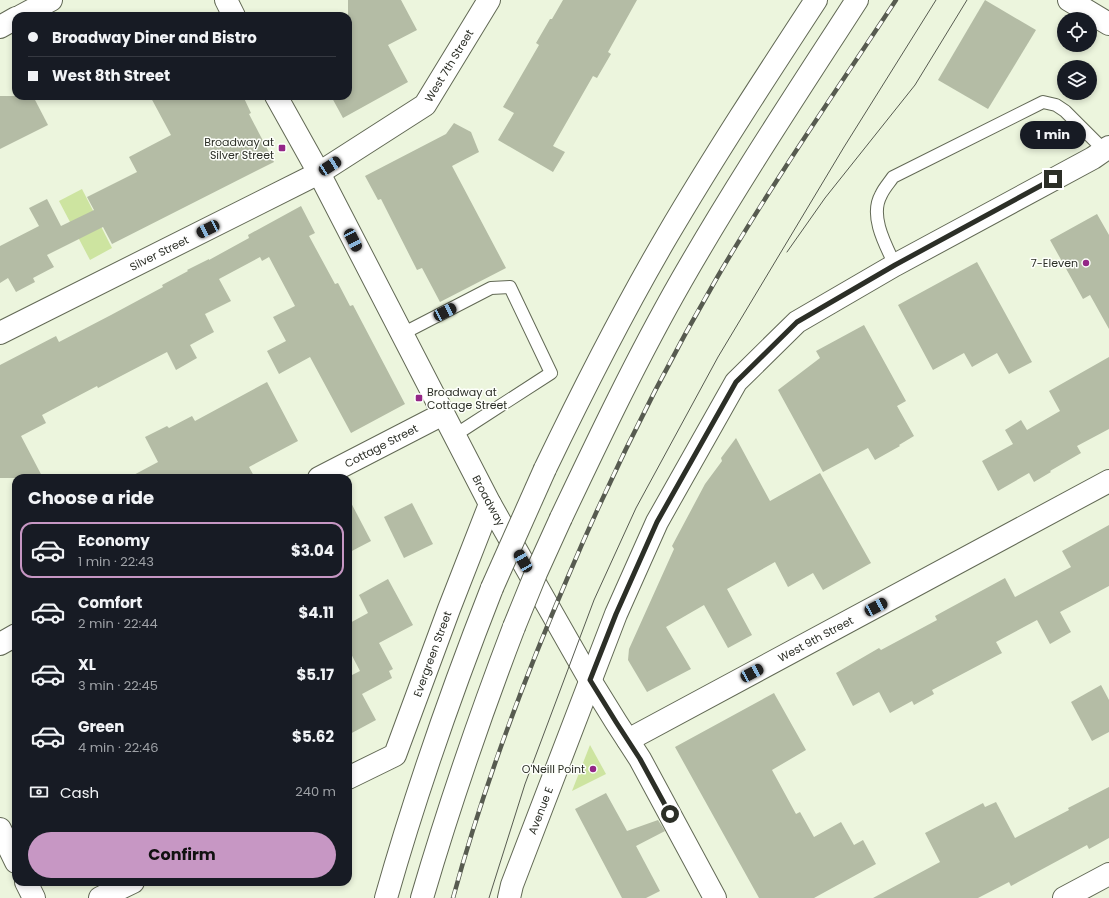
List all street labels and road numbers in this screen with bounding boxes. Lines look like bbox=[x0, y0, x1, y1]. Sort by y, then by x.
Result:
street label: West 7th Street bbox=[421, 26, 477, 105]
street label: Silver Street bbox=[127, 232, 191, 275]
street label: Cottage Street bbox=[342, 420, 421, 471]
street label: Broadway bbox=[468, 472, 509, 529]
street label: Evergreen Street bbox=[409, 609, 456, 699]
street label: West 9th Street bbox=[775, 612, 856, 666]
street label: Avenue E bbox=[524, 784, 557, 837]

